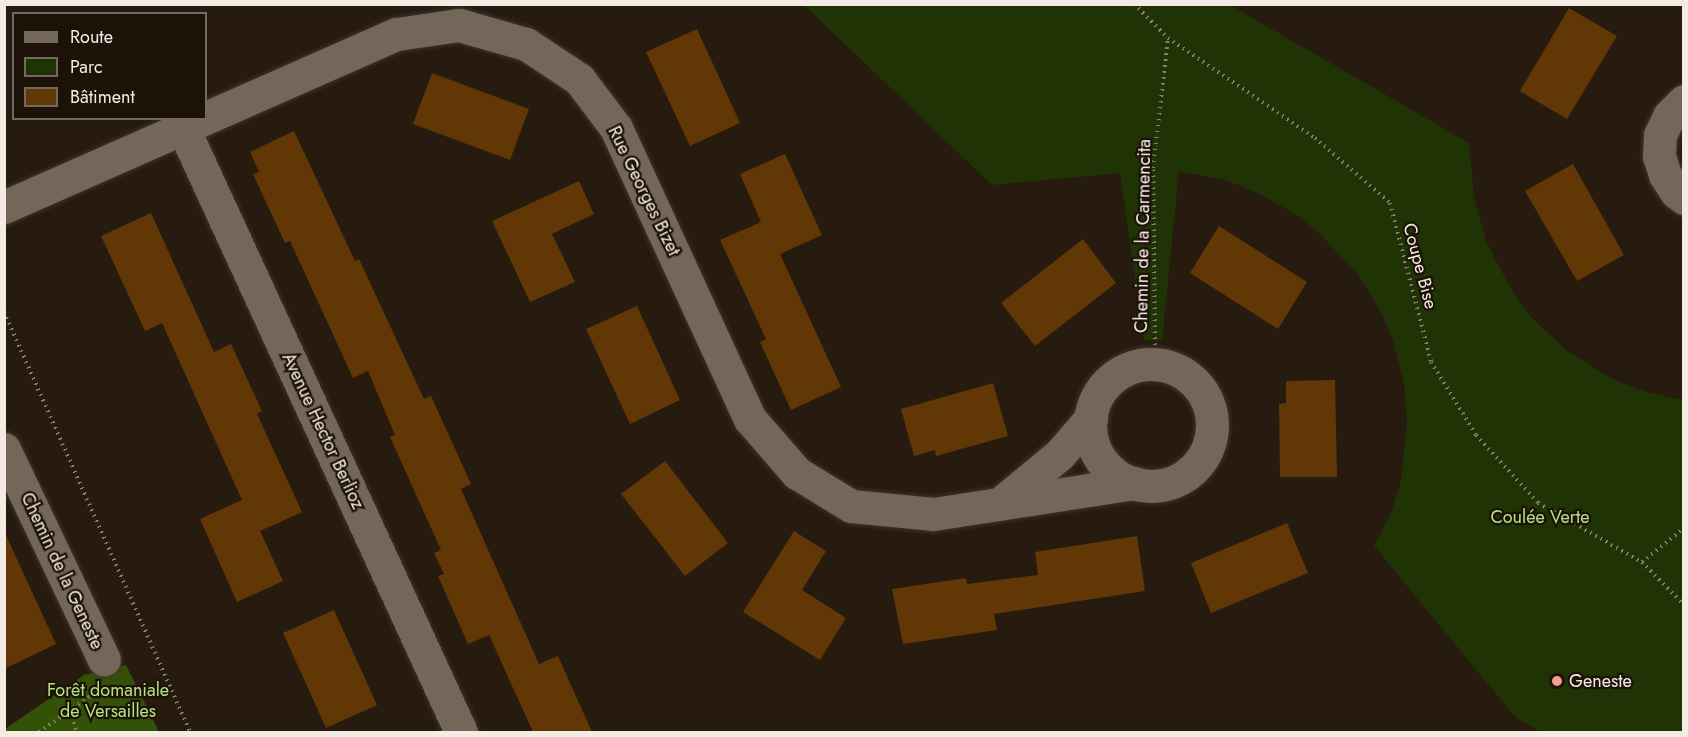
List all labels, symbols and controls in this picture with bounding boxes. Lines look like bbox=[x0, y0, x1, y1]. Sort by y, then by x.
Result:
legend bbox=[12, 12, 207, 120]
text: Route bbox=[70, 24, 113, 50]
text: Parc bbox=[70, 54, 103, 80]
text: Bâtiment bbox=[70, 84, 135, 110]
street label: Rue Georges Bizet bbox=[603, 123, 685, 259]
street label: Chemin de la Carmencita bbox=[1131, 139, 1155, 333]
street label: Coupe Bise bbox=[1398, 221, 1442, 311]
street label: Avenue Hector Berlioz bbox=[277, 349, 369, 513]
street label: Chemin de la Geneste bbox=[16, 489, 108, 653]
park label: Coulée Verte bbox=[1490, 506, 1590, 528]
place label: Geneste bbox=[1569, 670, 1632, 692]
marker: Geneste bbox=[1550, 674, 1564, 688]
park label: Forêt domaniale de Versailles bbox=[47, 680, 169, 722]

